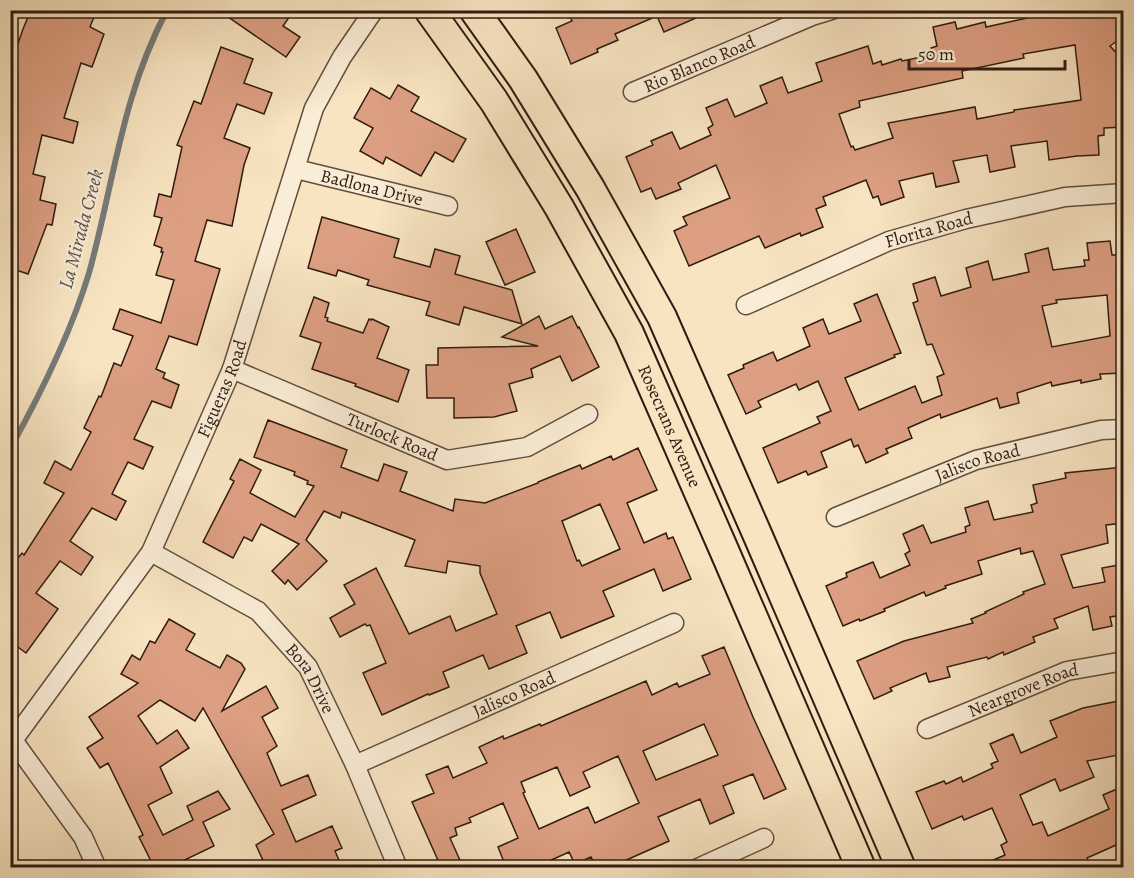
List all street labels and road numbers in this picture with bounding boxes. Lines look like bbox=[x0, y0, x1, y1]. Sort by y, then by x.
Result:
street label: Rio Blanco Road bbox=[640, 29, 759, 98]
street label: Badlona Drive bbox=[318, 163, 425, 211]
street label: Florita Road bbox=[882, 206, 975, 254]
street label: Figueras Road bbox=[191, 336, 253, 442]
street label: Rosecrans Avenue bbox=[632, 361, 707, 491]
street label: Turlock Road bbox=[343, 407, 442, 467]
street label: Jalisco Road bbox=[932, 438, 1023, 487]
street label: Bora Drive bbox=[280, 638, 340, 717]
street label: Neargrove Road bbox=[964, 657, 1080, 723]
street label: Jalisco Road bbox=[469, 665, 559, 723]

